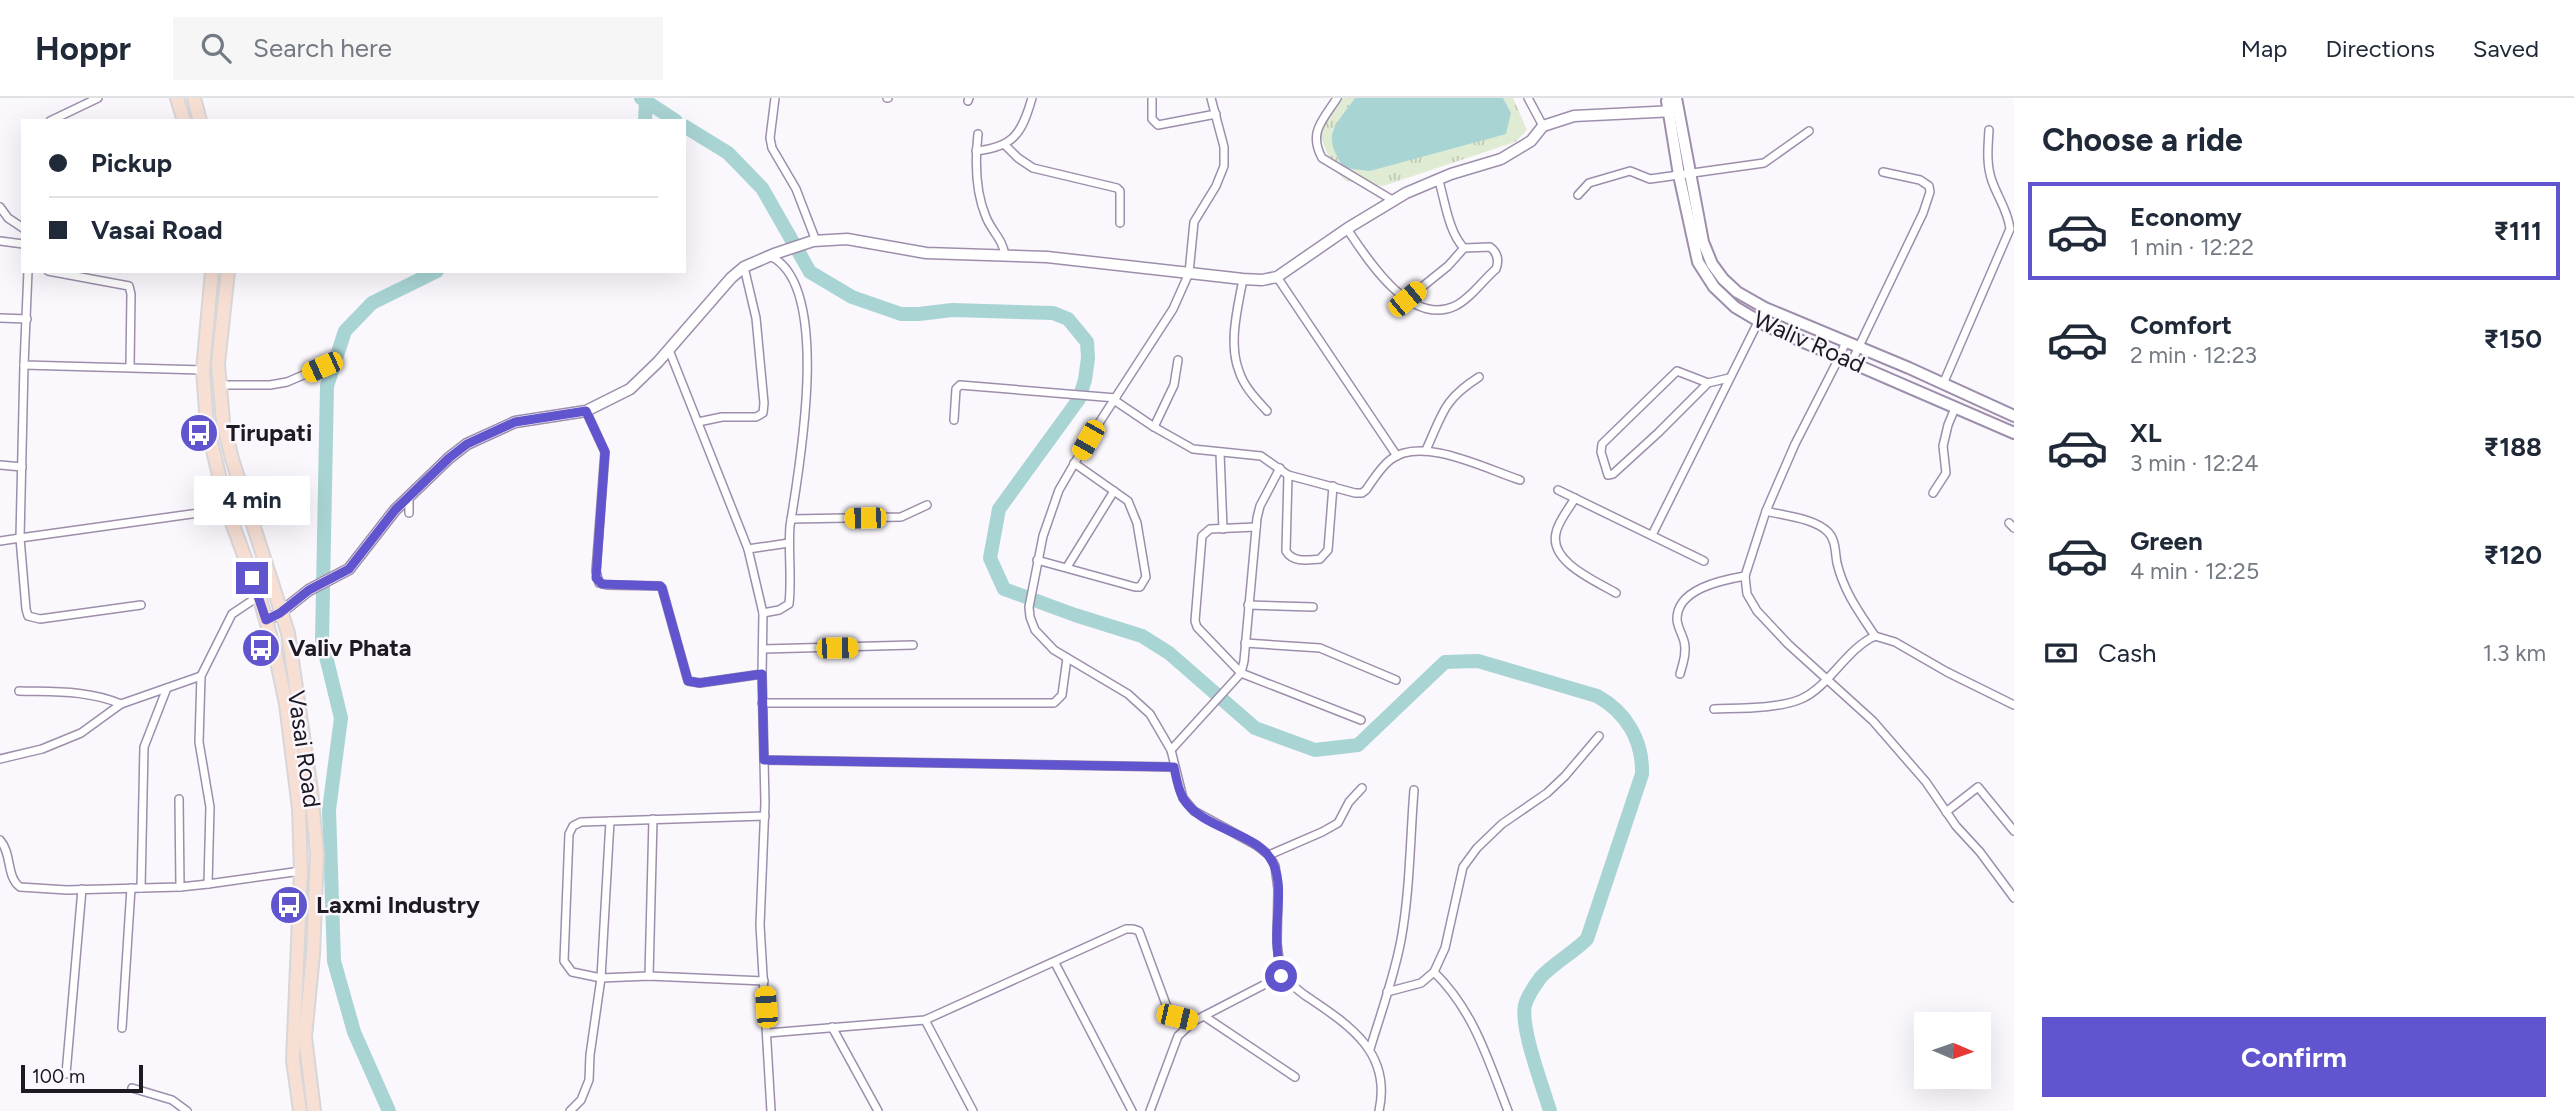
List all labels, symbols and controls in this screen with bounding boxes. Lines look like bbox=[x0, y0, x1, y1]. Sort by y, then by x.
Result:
search box bbox=[173, 17, 663, 80]
text: Hoppr bbox=[35, 29, 131, 68]
icon: search bbox=[197, 29, 235, 67]
text: Search here bbox=[253, 32, 392, 64]
text: Map bbox=[2241, 34, 2287, 63]
text: Directions bbox=[2325, 34, 2435, 63]
text: Saved bbox=[2473, 34, 2539, 63]
text: Choose a ride bbox=[2042, 121, 2243, 159]
text: Pickup bbox=[91, 147, 172, 179]
icon: car bbox=[2046, 200, 2109, 263]
text: Economy bbox=[2130, 201, 2242, 233]
text: Vasai Road bbox=[91, 214, 223, 246]
text: ₹111 bbox=[2493, 215, 2542, 247]
text: 1 min · 12:22 bbox=[2130, 233, 2254, 261]
car bbox=[1385, 277, 1430, 321]
street label: Waliv Road bbox=[1749, 304, 1869, 379]
icon: car bbox=[2046, 308, 2109, 371]
text: Comfort bbox=[2130, 309, 2232, 341]
text: ₹150 bbox=[2483, 323, 2542, 355]
text: 2 min · 12:23 bbox=[2130, 341, 2257, 369]
car bbox=[299, 349, 346, 385]
bus stop icon: Tirupati bbox=[178, 412, 220, 454]
icon: car bbox=[2046, 416, 2109, 479]
car bbox=[1069, 417, 1108, 463]
text: XL bbox=[2130, 417, 2162, 449]
place label: Tirupati bbox=[226, 418, 312, 447]
text: ₹188 bbox=[2484, 431, 2542, 463]
text: 3 min · 12:24 bbox=[2130, 449, 2258, 477]
callout: 4 min bbox=[194, 476, 310, 526]
text: 4 min bbox=[222, 486, 282, 514]
car bbox=[844, 507, 887, 529]
icon: car bbox=[2046, 524, 2109, 587]
text: Green bbox=[2130, 525, 2203, 557]
text: ₹120 bbox=[2484, 539, 2542, 571]
text: 4 min · 12:25 bbox=[2130, 557, 2259, 585]
route end bbox=[236, 562, 268, 594]
bus stop icon: Valiv Phata bbox=[240, 627, 282, 669]
place label: Valiv Phata bbox=[288, 633, 412, 662]
icon: cash bbox=[2042, 634, 2080, 672]
car bbox=[816, 637, 859, 659]
text: Cash bbox=[2098, 637, 2157, 669]
text: 1.3 km bbox=[2483, 639, 2546, 667]
street label: Vasai Road bbox=[282, 688, 327, 809]
bus stop icon: Laxmi Industry bbox=[268, 884, 310, 926]
place label: Laxmi Industry bbox=[316, 890, 480, 919]
route start bbox=[1265, 960, 1297, 992]
car bbox=[755, 985, 778, 1029]
car bbox=[1155, 1002, 1200, 1032]
north arrow bbox=[1914, 1012, 1992, 1088]
map controls bbox=[1914, 1012, 1991, 1089]
button: Confirm bbox=[2042, 1017, 2546, 1097]
scale bar bbox=[21, 1062, 144, 1094]
text: 100 m bbox=[32, 1065, 85, 1088]

